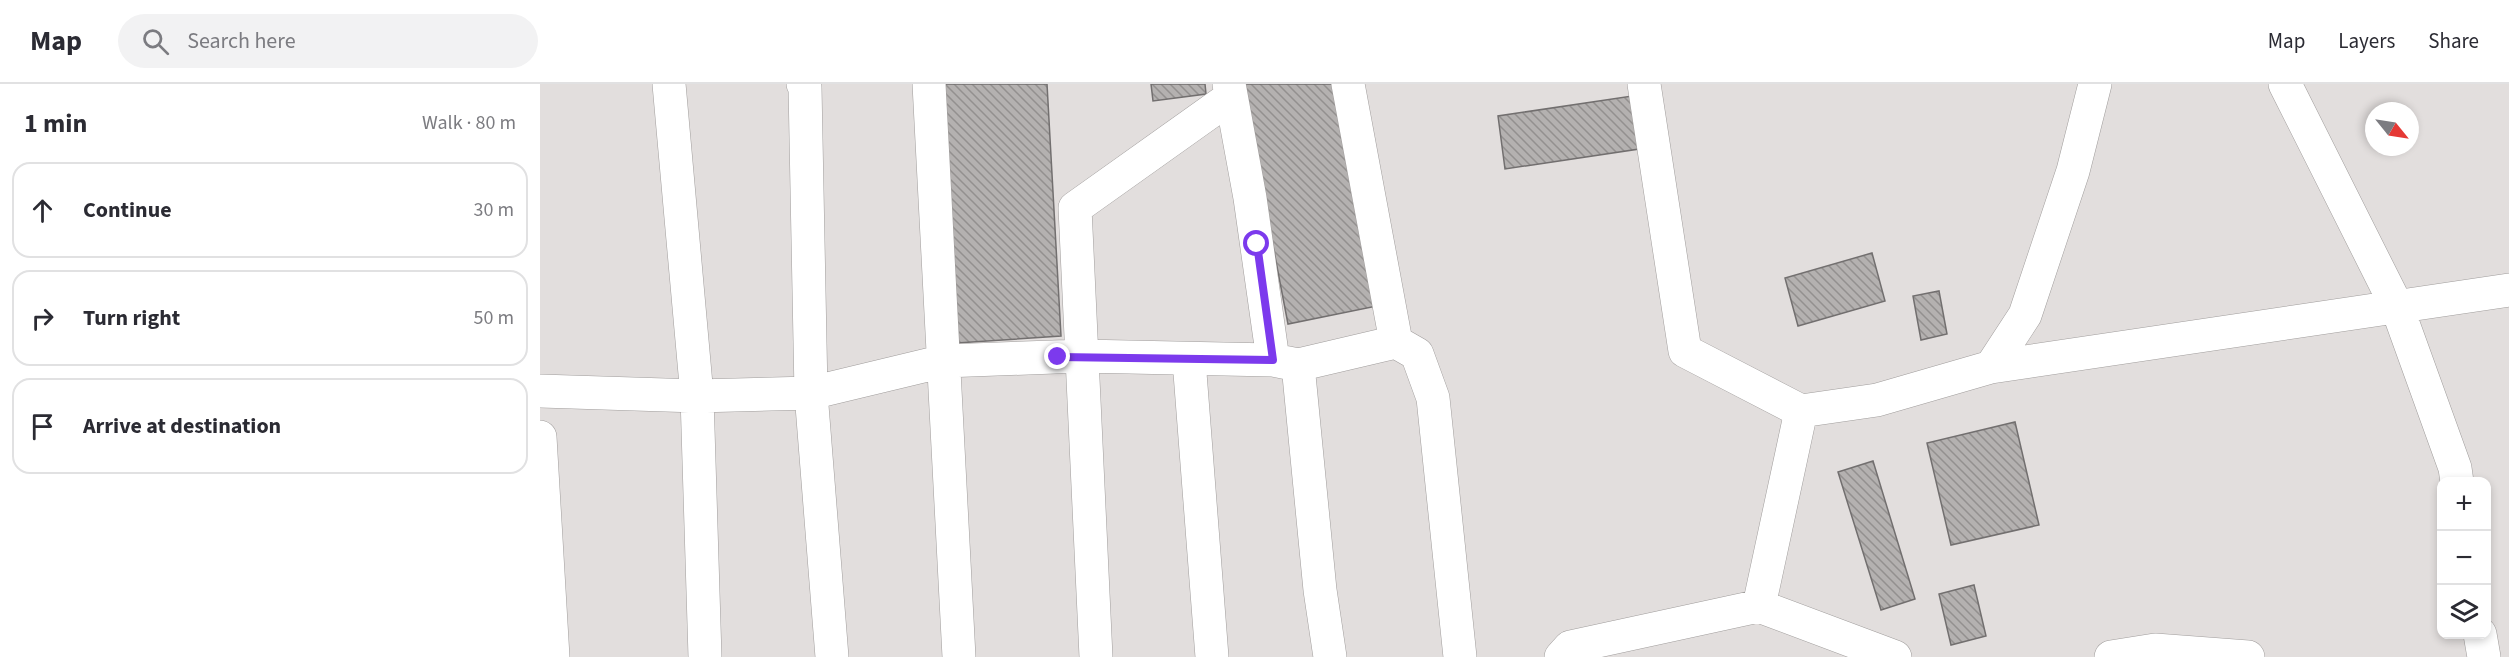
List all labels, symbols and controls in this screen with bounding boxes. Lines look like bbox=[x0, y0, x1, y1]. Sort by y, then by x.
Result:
search box bbox=[118, 14, 538, 68]
text: Map bbox=[30, 21, 82, 61]
icon: search bbox=[139, 25, 172, 58]
text: Search here bbox=[187, 25, 296, 57]
text: Map bbox=[2268, 26, 2305, 56]
text: Layers bbox=[2338, 26, 2395, 56]
text: Share bbox=[2428, 26, 2479, 56]
north arrow bbox=[2365, 102, 2419, 156]
text: 1 min bbox=[24, 105, 87, 142]
text: Walk · 80 m bbox=[422, 109, 516, 137]
icon: ahead bbox=[26, 194, 59, 227]
text: Continue bbox=[83, 194, 172, 226]
text: 30 m bbox=[474, 196, 514, 224]
route start bbox=[1243, 230, 1269, 256]
icon: right bbox=[26, 302, 59, 335]
text: Turn right bbox=[83, 302, 180, 334]
text: 50 m bbox=[474, 304, 514, 332]
route end bbox=[1044, 343, 1070, 369]
icon: arrive bbox=[26, 410, 59, 443]
text: Arrive at destination bbox=[83, 410, 281, 442]
map controls bbox=[2437, 477, 2491, 639]
button: + bbox=[2437, 477, 2491, 531]
button: − bbox=[2437, 531, 2491, 585]
button: layers bbox=[2437, 585, 2491, 639]

